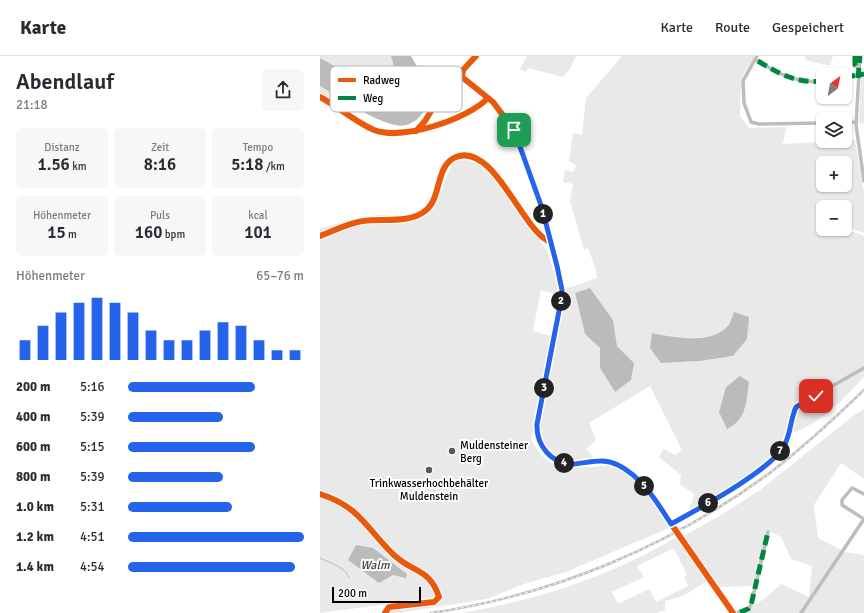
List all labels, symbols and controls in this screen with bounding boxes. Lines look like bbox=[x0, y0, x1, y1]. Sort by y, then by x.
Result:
text: Karte bbox=[20, 16, 66, 40]
text: Karte bbox=[660, 19, 693, 36]
text: Route bbox=[715, 19, 750, 36]
text: Gespeichert bbox=[772, 19, 844, 36]
legend bbox=[330, 66, 462, 112]
text: Abendlauf bbox=[16, 68, 114, 95]
north arrow bbox=[816, 68, 852, 104]
map controls bbox=[816, 68, 852, 236]
button: share bbox=[262, 69, 304, 111]
text: Radweg bbox=[363, 74, 400, 87]
text: Weg bbox=[363, 92, 383, 105]
text: 21:18 bbox=[16, 97, 48, 113]
button: layers bbox=[816, 112, 852, 148]
pin bbox=[497, 113, 531, 147]
icon: arrive bbox=[503, 119, 525, 141]
text: Distanz bbox=[44, 141, 80, 154]
text: Zeit bbox=[151, 141, 169, 154]
text: Tempo bbox=[243, 141, 273, 154]
text: 1.56 bbox=[38, 154, 70, 175]
text: 8:16 bbox=[144, 154, 176, 175]
text: 5:18 bbox=[231, 154, 263, 175]
button: + bbox=[816, 156, 852, 192]
text: km bbox=[70, 160, 86, 173]
text: /km bbox=[263, 160, 285, 173]
button: − bbox=[816, 200, 852, 236]
pin: 1 bbox=[533, 204, 553, 224]
text: 1 bbox=[540, 207, 546, 220]
text: Höhenmeter bbox=[33, 209, 91, 222]
text: Puls bbox=[150, 209, 170, 222]
text: kcal bbox=[248, 209, 268, 222]
text: 15 bbox=[47, 222, 66, 243]
text: 160 bbox=[135, 222, 162, 243]
text: 101 bbox=[244, 222, 272, 243]
text: m bbox=[66, 228, 77, 241]
text: bpm bbox=[162, 228, 185, 241]
text: Höhenmeter bbox=[16, 268, 85, 284]
text: 65–76 m bbox=[256, 268, 304, 284]
pin: 2 bbox=[551, 291, 571, 311]
text: 2 bbox=[558, 294, 564, 307]
pin: 3 bbox=[534, 378, 554, 398]
text: 200 m bbox=[16, 379, 50, 395]
text: 5:16 bbox=[80, 379, 105, 395]
pin bbox=[799, 379, 833, 413]
text: 3 bbox=[541, 381, 547, 394]
icon: check bbox=[805, 385, 827, 407]
text: 400 m bbox=[16, 409, 50, 425]
text: 5:39 bbox=[80, 409, 105, 425]
text: 600 m bbox=[16, 439, 50, 455]
text: 5:15 bbox=[80, 439, 105, 455]
place label: Muldensteiner Berg bbox=[460, 439, 528, 465]
pin: 7 bbox=[770, 441, 790, 461]
text: 7 bbox=[777, 444, 783, 457]
marker: Muldensteiner Berg bbox=[447, 446, 457, 456]
pin: 4 bbox=[554, 453, 574, 473]
text: 4 bbox=[561, 456, 567, 469]
marker: Trinkwasserhochbehälter Muldenstein bbox=[424, 465, 434, 475]
text: 800 m bbox=[16, 469, 50, 485]
text: 5:39 bbox=[80, 469, 105, 485]
pin: 5 bbox=[634, 476, 654, 496]
place label: Trinkwasserhochbehälter Muldenstein bbox=[370, 477, 488, 503]
text: 5 bbox=[641, 479, 647, 492]
pin: 6 bbox=[698, 493, 718, 513]
text: 6 bbox=[705, 496, 711, 509]
text: 1.0 km bbox=[16, 499, 54, 515]
text: 5:31 bbox=[80, 499, 105, 515]
text: 1.2 km bbox=[16, 529, 54, 545]
text: 4:51 bbox=[80, 529, 105, 545]
water label: Walm bbox=[361, 558, 390, 573]
text: 1.4 km bbox=[16, 559, 54, 575]
text: 4:54 bbox=[80, 559, 105, 575]
scale bar bbox=[332, 585, 421, 604]
text: 200 m bbox=[338, 587, 367, 600]

